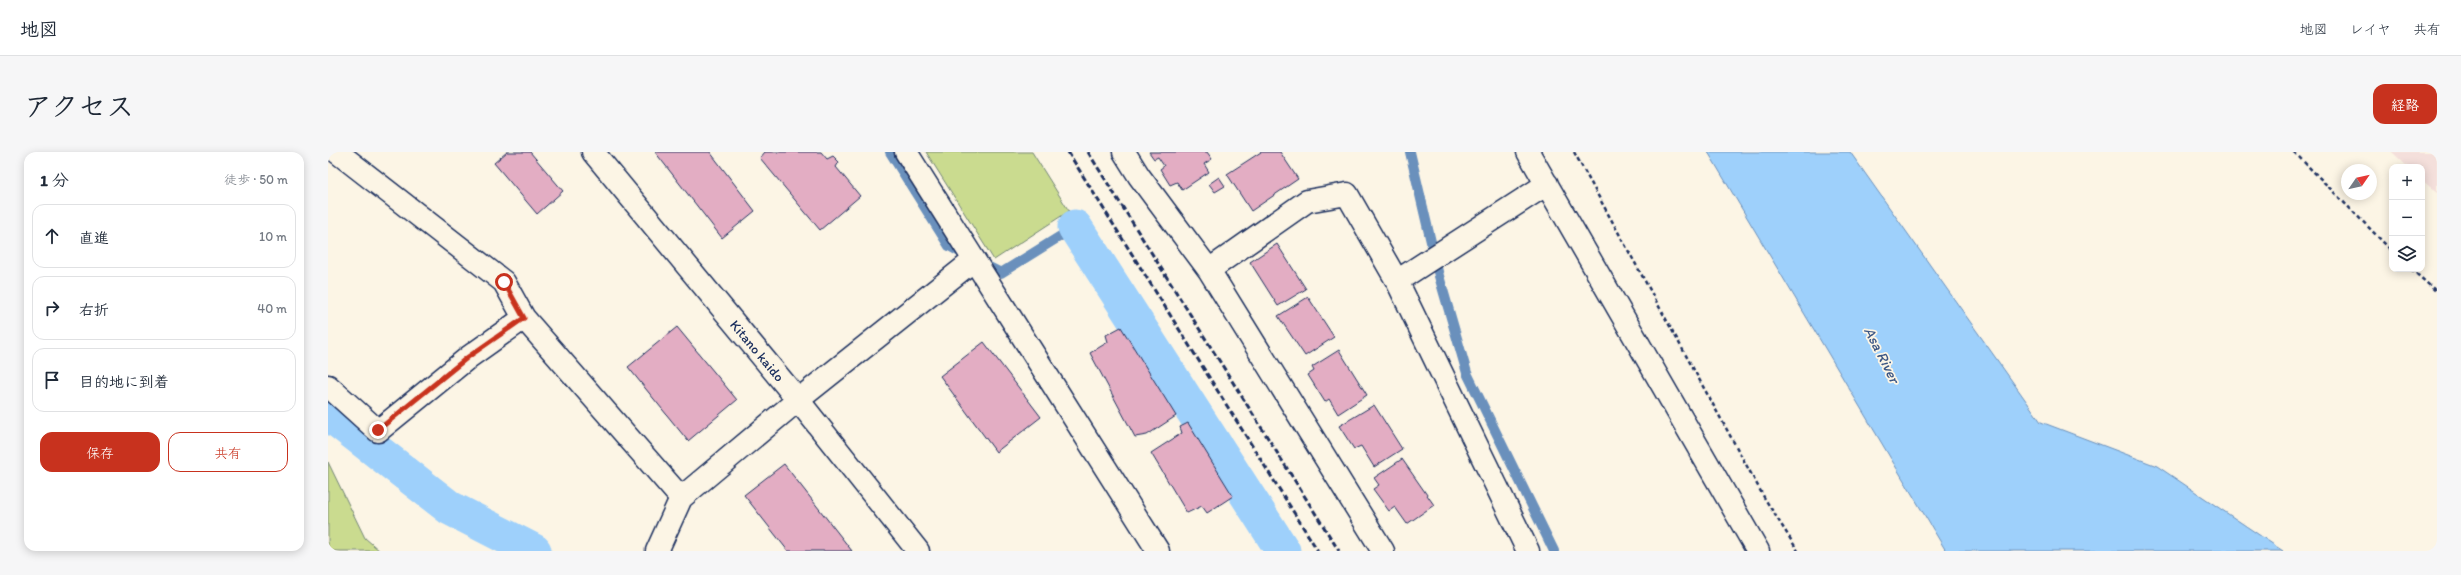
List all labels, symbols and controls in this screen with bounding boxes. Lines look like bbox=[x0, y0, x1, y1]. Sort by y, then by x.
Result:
text: 地図 bbox=[20, 18, 58, 41]
text: 地図 bbox=[2300, 21, 2328, 38]
text: レイヤ bbox=[2350, 21, 2391, 38]
text: 共有 bbox=[2413, 21, 2441, 38]
button: 経路 bbox=[2373, 84, 2437, 124]
text: アクセス bbox=[24, 89, 134, 123]
north arrow bbox=[2341, 164, 2377, 200]
map controls bbox=[2389, 164, 2425, 272]
button: + bbox=[2389, 164, 2425, 200]
text: 1 分 bbox=[40, 170, 69, 190]
text: 徒歩 · 50 m bbox=[224, 172, 288, 187]
button: − bbox=[2389, 200, 2425, 236]
icon: ahead bbox=[41, 225, 63, 247]
text: 直進 bbox=[79, 229, 109, 247]
text: 10 m bbox=[259, 229, 287, 244]
button: layers bbox=[2389, 236, 2425, 272]
route start bbox=[495, 273, 513, 291]
icon: right bbox=[41, 297, 63, 319]
text: 右折 bbox=[79, 301, 109, 319]
text: 40 m bbox=[257, 301, 287, 316]
street label: Kitano kaido bbox=[726, 317, 788, 385]
water label: Asa River bbox=[1860, 324, 1905, 388]
icon: arrive bbox=[41, 369, 63, 391]
text: 目的地に到着 bbox=[79, 373, 169, 391]
route end bbox=[369, 421, 387, 439]
button: 保存 bbox=[40, 432, 160, 472]
button: 共有 bbox=[168, 432, 288, 472]

